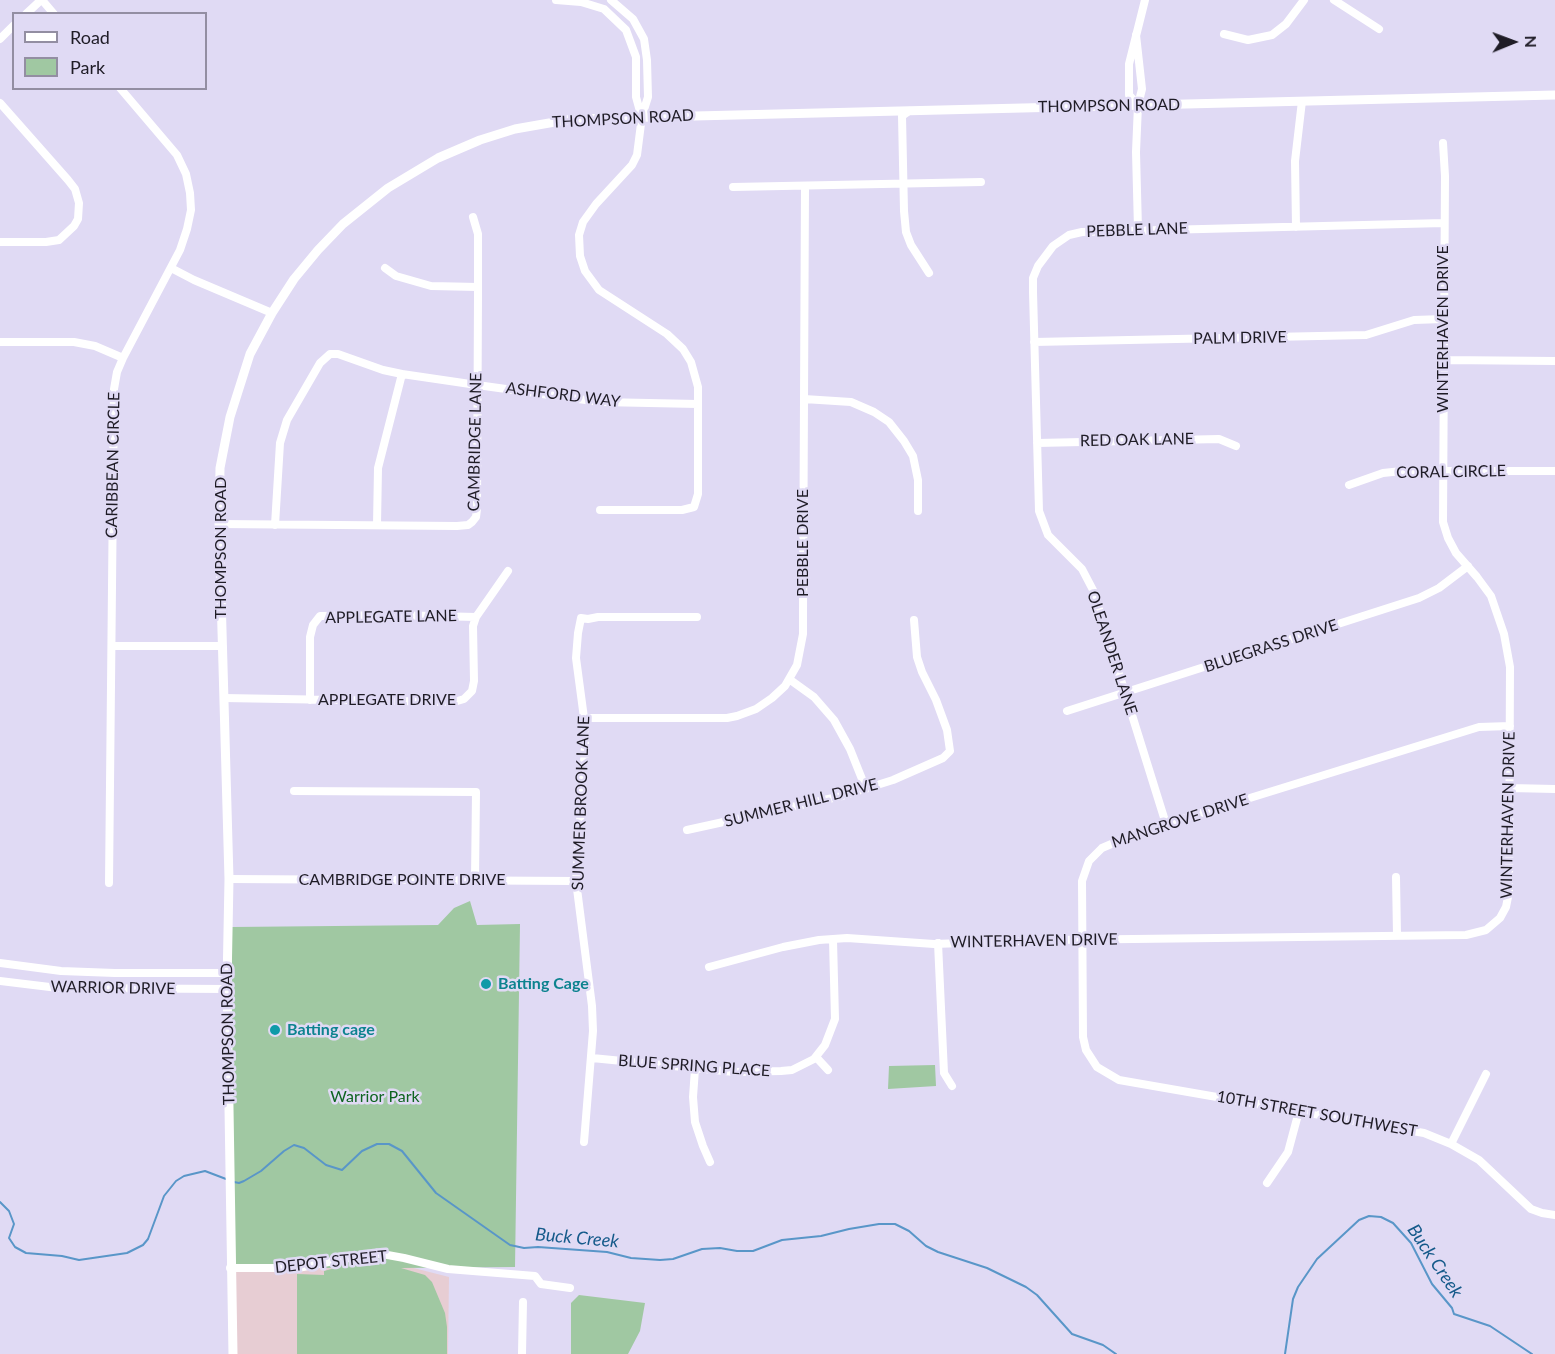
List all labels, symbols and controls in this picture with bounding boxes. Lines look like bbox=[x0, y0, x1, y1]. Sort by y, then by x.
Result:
legend bbox=[12, 12, 207, 90]
north arrow bbox=[1483, 12, 1543, 72]
text: Road bbox=[70, 26, 110, 48]
text: N bbox=[1522, 35, 1541, 48]
text: Park bbox=[70, 56, 105, 78]
street label: THOMPSON ROAD bbox=[1038, 95, 1180, 117]
street label: THOMPSON ROAD bbox=[552, 106, 694, 132]
street label: PEBBLE LANE bbox=[1086, 219, 1188, 241]
street label: WINTERHAVEN DRIVE bbox=[1433, 245, 1453, 413]
street label: PALM DRIVE bbox=[1193, 328, 1287, 348]
street label: CAMBRIDGE LANE bbox=[464, 372, 486, 512]
street label: ASHFORD WAY bbox=[505, 378, 621, 412]
street label: CARIBBEAN CIRCLE bbox=[102, 392, 124, 538]
street label: RED OAK LANE bbox=[1080, 429, 1194, 451]
street label: CORAL CIRCLE bbox=[1396, 461, 1506, 483]
street label: THOMPSON ROAD bbox=[211, 477, 231, 619]
street label: PEBBLE DRIVE bbox=[793, 489, 813, 597]
street label: OLEANDER LANE bbox=[1083, 589, 1141, 717]
street label: APPLEGATE LANE bbox=[325, 606, 457, 628]
street label: BLUEGRASS DRIVE bbox=[1202, 615, 1340, 677]
street label: APPLEGATE DRIVE bbox=[318, 690, 456, 710]
street label: SUMMER BROOK LANE bbox=[568, 715, 594, 891]
street label: WINTERHAVEN DRIVE bbox=[1497, 731, 1519, 899]
street label: SUMMER HILL DRIVE bbox=[722, 775, 880, 831]
street label: MANGROVE DRIVE bbox=[1109, 790, 1251, 852]
street label: CAMBRIDGE POINTE DRIVE bbox=[298, 870, 506, 890]
street label: WINTERHAVEN DRIVE bbox=[950, 930, 1118, 952]
street label: THOMPSON ROAD bbox=[217, 963, 239, 1105]
place label: Batting Cage bbox=[498, 974, 589, 994]
street label: WARRIOR DRIVE bbox=[50, 977, 176, 999]
marker: Batting Cage bbox=[479, 977, 493, 991]
place label: Batting cage bbox=[287, 1020, 375, 1040]
marker: Batting cage bbox=[268, 1023, 282, 1037]
street label: BLUE SPRING PLACE bbox=[617, 1051, 771, 1081]
park label: Warrior Park bbox=[330, 1087, 420, 1107]
street label: 10TH STREET SOUTHWEST bbox=[1215, 1087, 1419, 1141]
water label: Buck Creek bbox=[1403, 1220, 1467, 1302]
water label: Buck Creek bbox=[534, 1224, 620, 1252]
street label: DEPOT STREET bbox=[274, 1247, 388, 1277]

